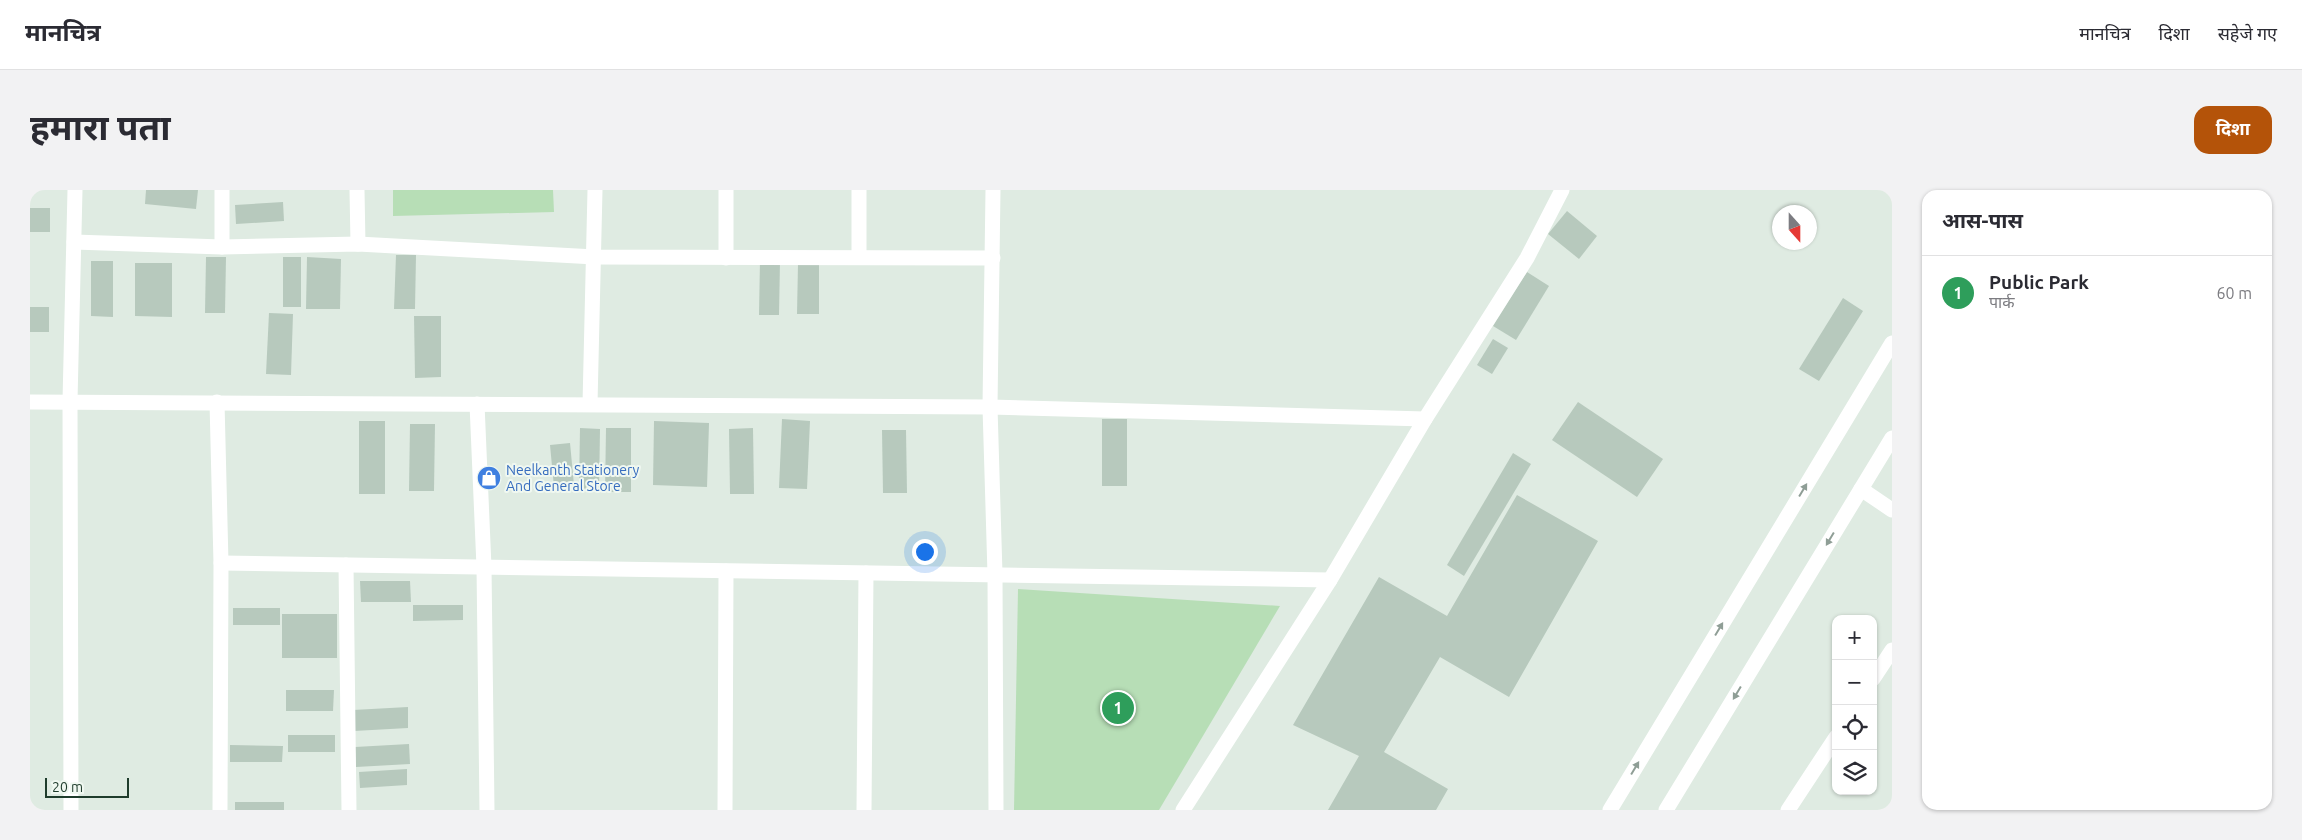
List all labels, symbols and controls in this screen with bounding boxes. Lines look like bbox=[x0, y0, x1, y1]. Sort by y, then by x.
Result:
text: मानचित्र bbox=[25, 19, 101, 46]
text: मानचित्र bbox=[2079, 23, 2131, 43]
text: दिशा bbox=[2159, 23, 2190, 43]
text: सहेजे गए bbox=[2218, 23, 2277, 43]
button: दिशा bbox=[2194, 106, 2272, 154]
text: हमारा पता bbox=[30, 107, 170, 147]
north arrow bbox=[1772, 205, 1817, 250]
text: आस-पास bbox=[1942, 208, 2023, 232]
text: Public Park bbox=[1989, 271, 2089, 293]
text: 1 bbox=[1953, 284, 1963, 302]
text: 60 m bbox=[2216, 284, 2252, 302]
text: पार्क bbox=[1989, 293, 2015, 311]
place label: Neelkanth Stationery And General Store bbox=[506, 462, 640, 494]
shop icon: Neelkanth Stationery And General Store bbox=[476, 465, 502, 491]
one-way arrow bbox=[1799, 484, 1808, 497]
one-way arrow bbox=[1826, 533, 1835, 546]
your location bbox=[912, 539, 938, 565]
map controls bbox=[1832, 615, 1877, 795]
button: + bbox=[1832, 615, 1877, 660]
one-way arrow bbox=[1715, 623, 1724, 636]
button: − bbox=[1832, 660, 1877, 705]
one-way arrow bbox=[1732, 687, 1741, 700]
pin: 1 bbox=[1102, 689, 1134, 727]
button: locate bbox=[1832, 705, 1877, 750]
button: layers bbox=[1832, 750, 1877, 795]
one-way arrow bbox=[1631, 762, 1640, 775]
scale bar bbox=[45, 775, 129, 798]
text: 20 m bbox=[52, 779, 83, 795]

